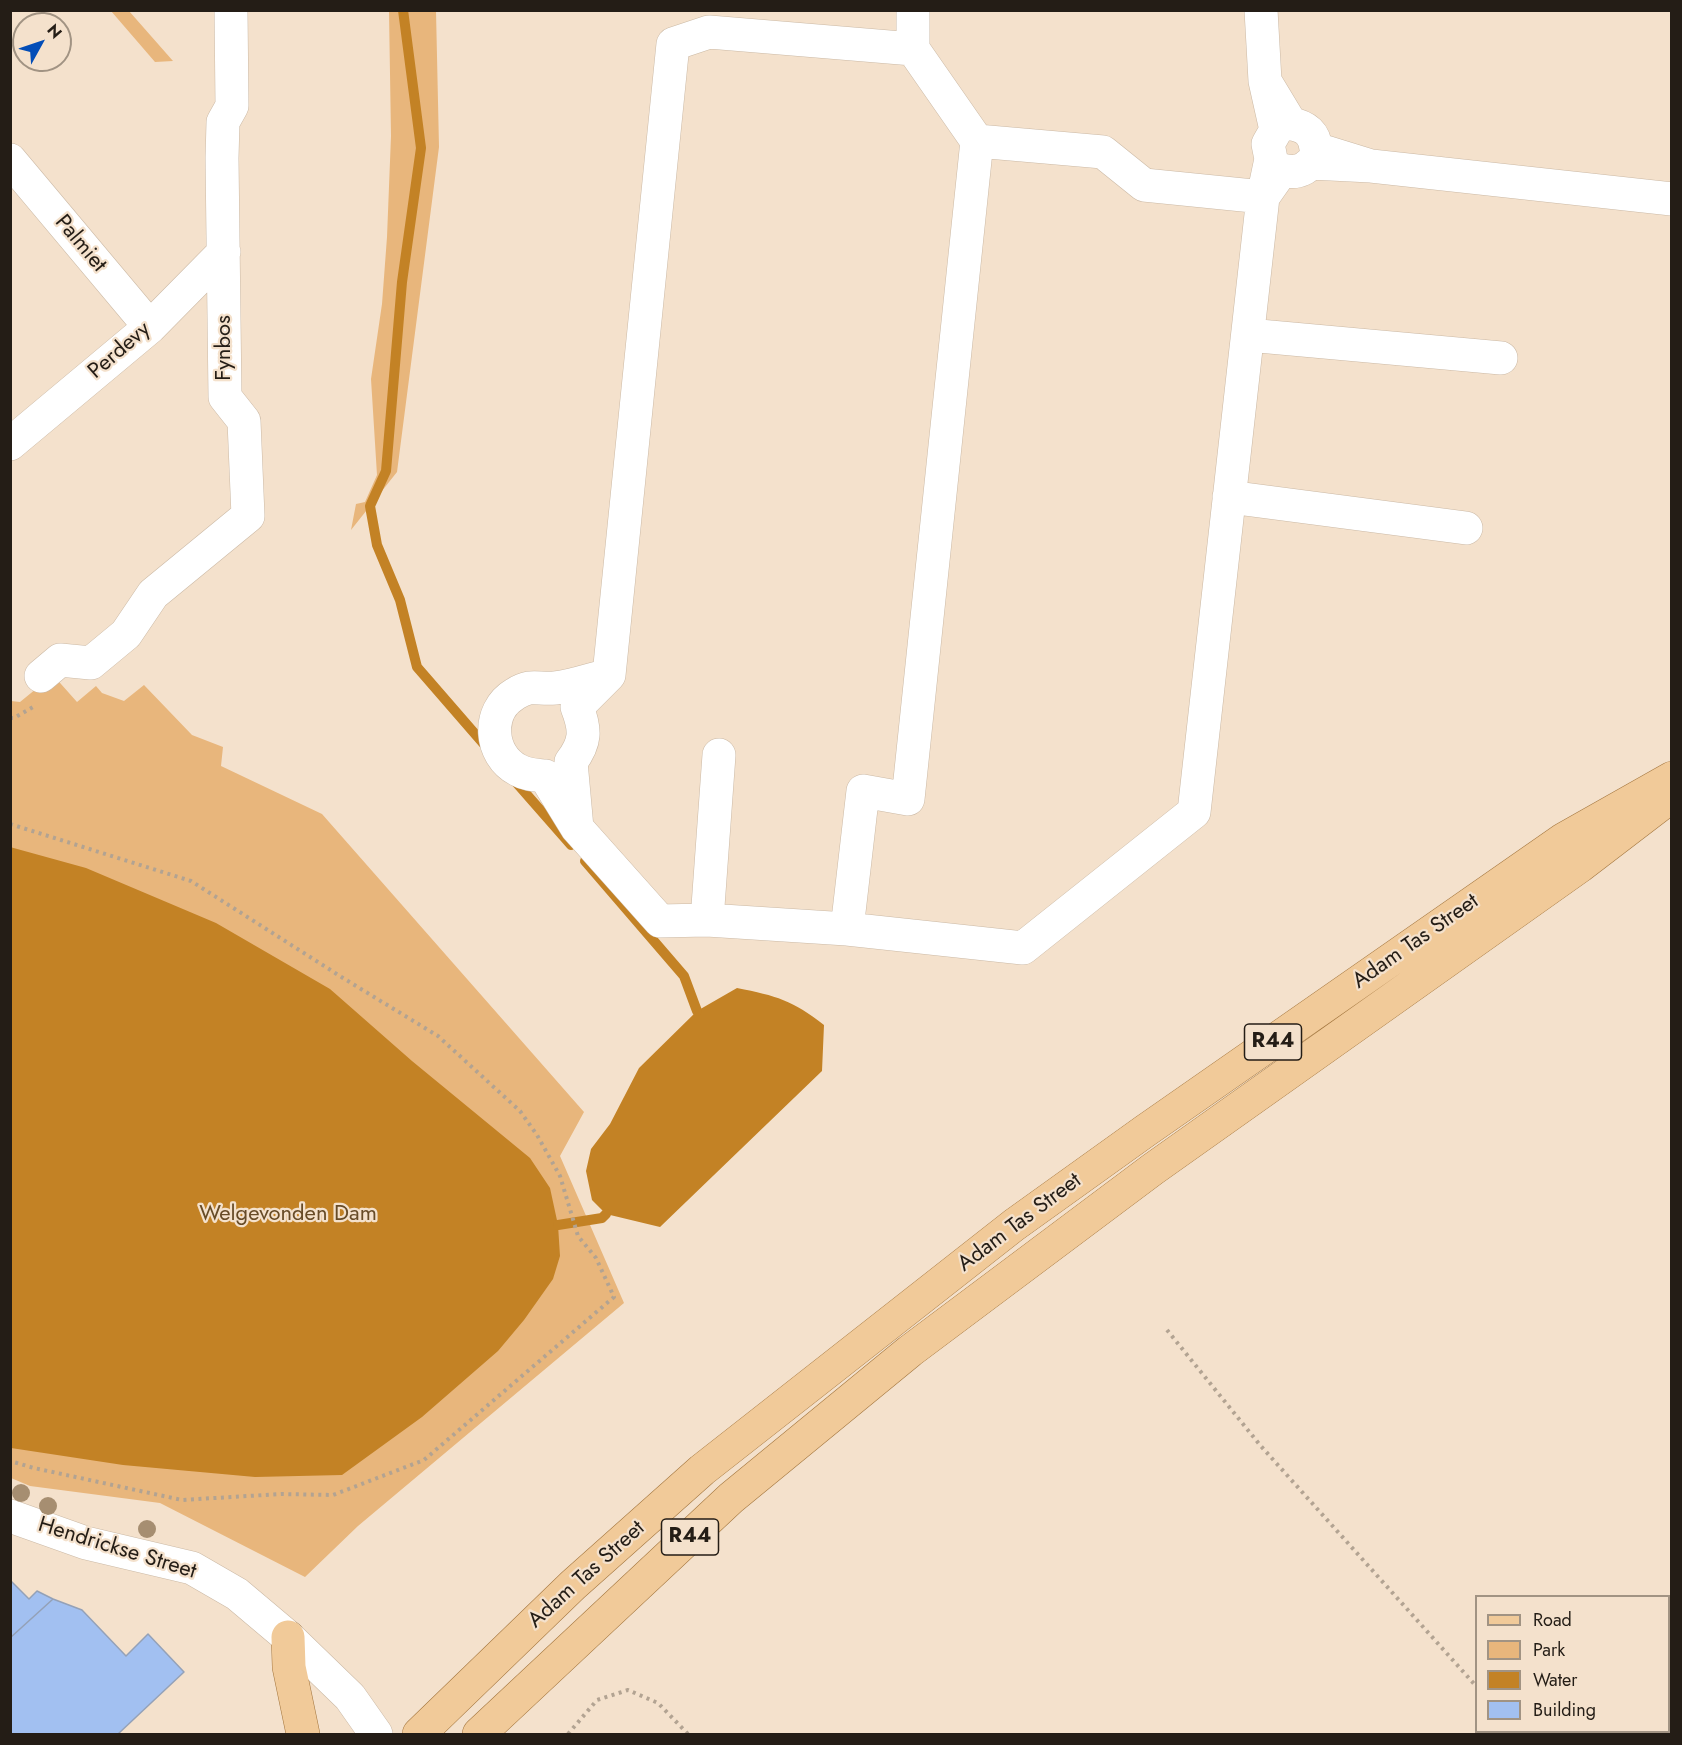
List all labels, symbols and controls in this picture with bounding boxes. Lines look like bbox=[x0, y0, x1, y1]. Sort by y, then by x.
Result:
north arrow bbox=[12, 12, 72, 72]
text: N bbox=[42, 19, 68, 44]
street label: Palmiet bbox=[49, 210, 111, 278]
street label: Fynbos bbox=[212, 315, 238, 381]
street label: Perdevy bbox=[83, 317, 157, 385]
street label: Adam Tas Street bbox=[1348, 889, 1484, 995]
road number: R44 bbox=[1244, 1024, 1302, 1060]
street label: Adam Tas Street bbox=[953, 1168, 1087, 1278]
park label: Welgevonden Dam bbox=[199, 1202, 377, 1228]
street label: Hendrickse Street bbox=[35, 1512, 199, 1586]
street label: Adam Tas Street bbox=[523, 1516, 651, 1634]
road number: R44 bbox=[662, 1519, 718, 1555]
legend bbox=[1475, 1595, 1670, 1733]
text: Road bbox=[1533, 1607, 1572, 1633]
text: Park bbox=[1533, 1637, 1565, 1663]
text: Water bbox=[1533, 1667, 1577, 1693]
text: Building bbox=[1533, 1697, 1596, 1723]

